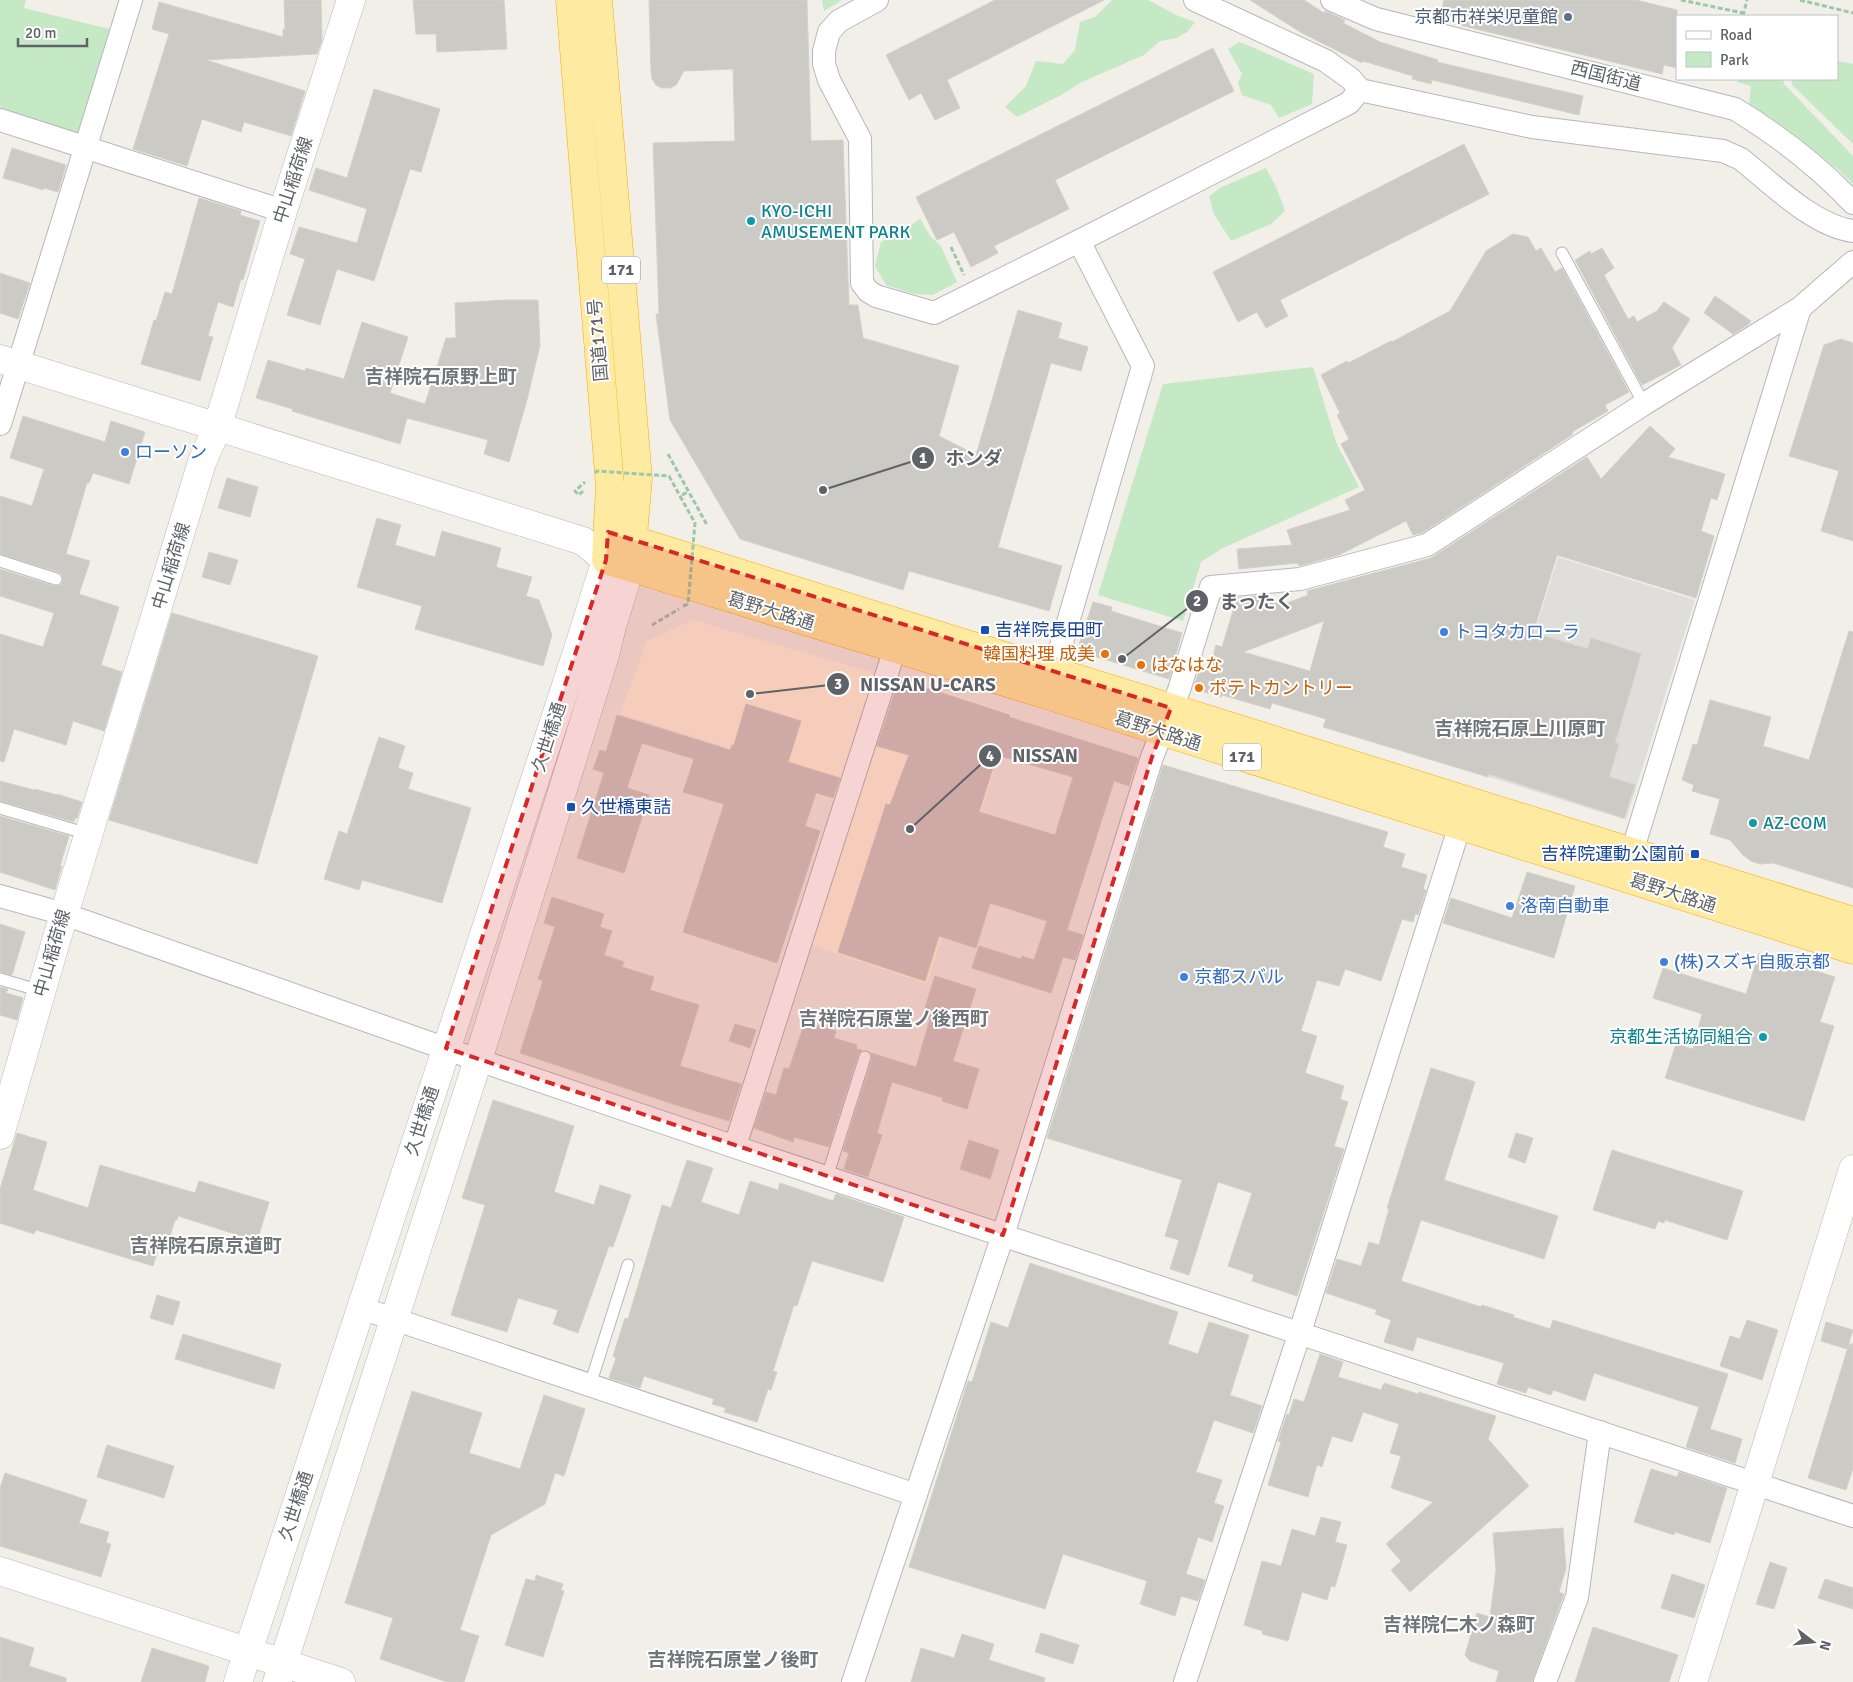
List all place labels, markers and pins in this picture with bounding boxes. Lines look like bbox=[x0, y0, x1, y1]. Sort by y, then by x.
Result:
place label: 京都市祥栄児童館 bbox=[1414, 6, 1558, 28]
marker: 京都市祥栄児童館 bbox=[1562, 11, 1574, 23]
place label: KYO-ICHI AMUSEMENT PARK bbox=[761, 200, 910, 243]
marker: KYO-ICHI AMUSEMENT PARK bbox=[745, 215, 757, 227]
place label: ローソン bbox=[135, 441, 207, 463]
callout: ホンダ bbox=[910, 441, 1012, 475]
marker: ローソン bbox=[119, 446, 131, 458]
callout: まったく bbox=[1184, 584, 1305, 618]
place label: 吉祥院長田町 bbox=[995, 619, 1103, 641]
place label: トヨタカローラ bbox=[1454, 621, 1580, 643]
marker: 吉祥院長田町 bbox=[979, 624, 991, 636]
marker: トヨタカローラ bbox=[1438, 626, 1450, 638]
place label: 韓国料理 成美 bbox=[983, 643, 1095, 665]
marker: 韓国料理 成美 bbox=[1099, 648, 1111, 660]
place label: はなはな bbox=[1151, 654, 1223, 676]
marker: はなはな bbox=[1135, 659, 1147, 671]
callout: NISSAN U-CARS bbox=[826, 667, 1006, 701]
place label: ポテトカントリー bbox=[1209, 677, 1353, 699]
marker: ポテトカントリー bbox=[1193, 682, 1205, 694]
callout: NISSAN bbox=[977, 739, 1088, 773]
place label: 久世橋東詰 bbox=[581, 796, 671, 818]
marker: 久世橋東詰 bbox=[565, 801, 577, 813]
place label: AZ-COM bbox=[1763, 812, 1827, 834]
marker: AZ-COM bbox=[1747, 817, 1759, 829]
place label: 吉祥院運動公園前 bbox=[1541, 843, 1685, 865]
marker: 吉祥院運動公園前 bbox=[1689, 848, 1701, 860]
place label: 洛南自動車 bbox=[1520, 895, 1610, 917]
marker: 洛南自動車 bbox=[1504, 900, 1516, 912]
place label: (株)スズキ自販京都 bbox=[1674, 951, 1830, 973]
marker: (株)スズキ自販京都 bbox=[1658, 956, 1670, 968]
place label: 京都スバル bbox=[1194, 966, 1284, 988]
marker: 京都スバル bbox=[1178, 971, 1190, 983]
place label: 京都生活協同組合 bbox=[1609, 1026, 1753, 1048]
marker: 京都生活協同組合 bbox=[1757, 1031, 1769, 1043]

